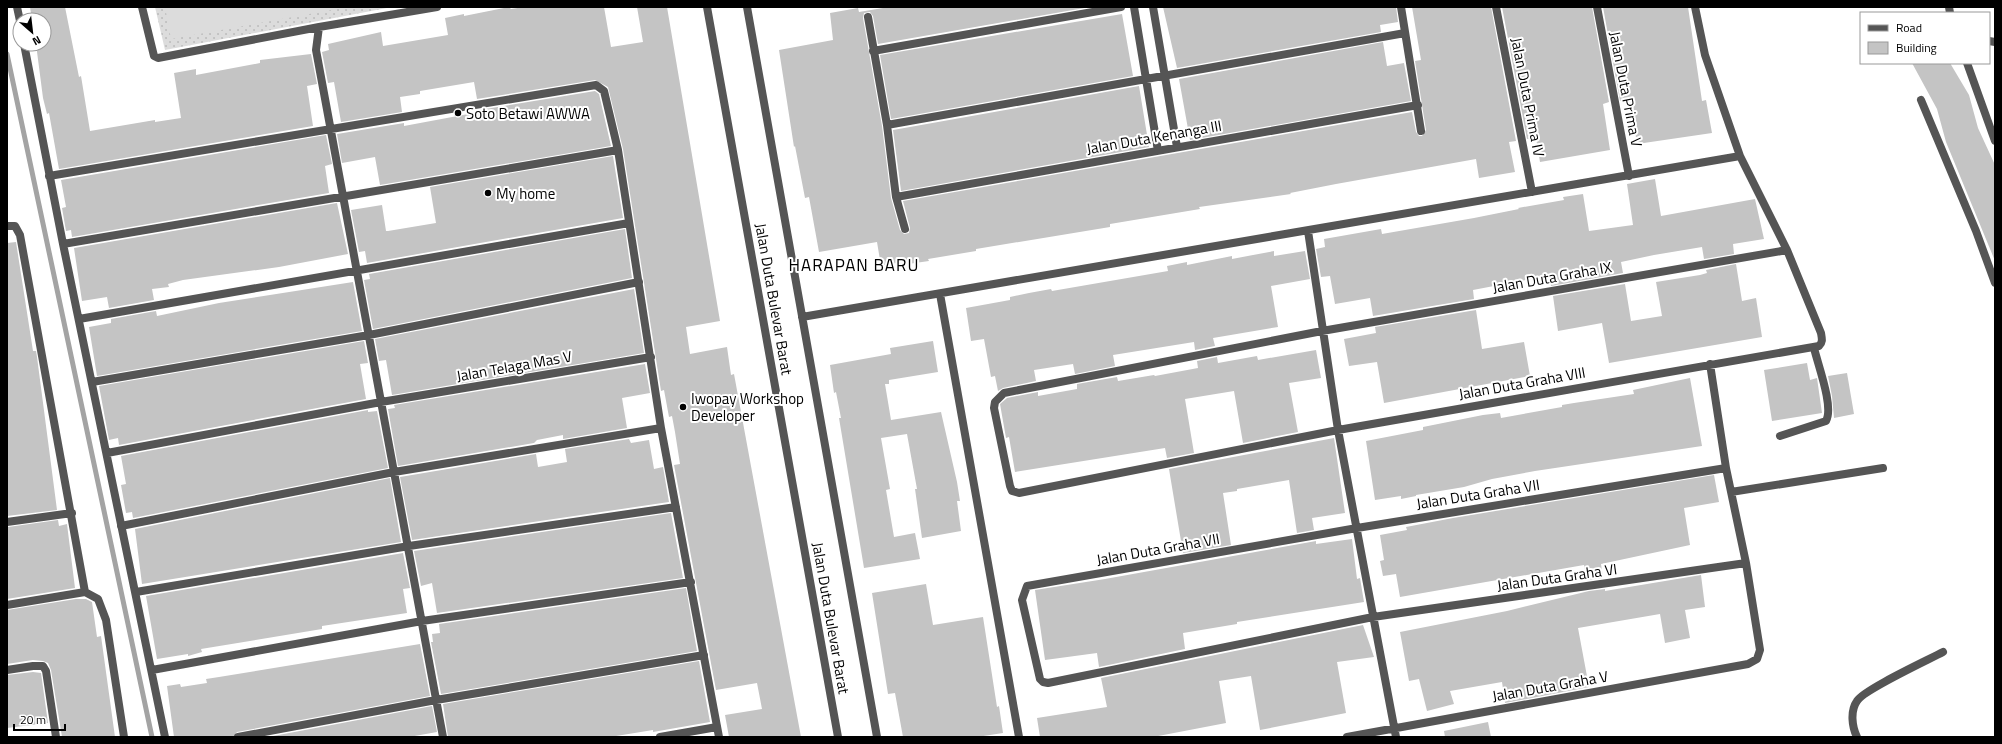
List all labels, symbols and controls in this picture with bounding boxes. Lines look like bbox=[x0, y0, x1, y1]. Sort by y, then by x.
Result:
north arrow bbox=[12, 12, 52, 52]
legend bbox=[1860, 12, 1990, 64]
text: Road bbox=[1896, 18, 1922, 37]
street label: Jalan Duta Prima V bbox=[1604, 29, 1649, 149]
text: N bbox=[30, 32, 44, 50]
street label: Jalan Duta Prima IV bbox=[1505, 35, 1551, 159]
text: Building bbox=[1896, 38, 1937, 57]
place label: Soto Betawi AWWA bbox=[466, 102, 590, 125]
marker: Soto Betawi AWWA bbox=[453, 108, 463, 118]
street label: Jalan Duta Kenanga III bbox=[1085, 114, 1223, 160]
place label: My home bbox=[496, 182, 555, 205]
marker: My home bbox=[483, 188, 493, 198]
street label: Jalan Duta Bulevar Barat bbox=[749, 221, 799, 377]
district label: HARAPAN BARU bbox=[789, 252, 919, 278]
street label: Jalan Duta Graha IX bbox=[1491, 255, 1614, 299]
street label: Jalan Telaga Mas V bbox=[454, 344, 574, 387]
street label: Jalan Duta Graha VIII bbox=[1457, 361, 1587, 405]
place label: Iwopay Workshop Developer bbox=[691, 387, 804, 427]
marker: Iwopay Workshop Developer bbox=[678, 402, 688, 412]
street label: Jalan Duta Graha VII bbox=[1415, 473, 1541, 515]
street label: Jalan Duta Graha VII bbox=[1095, 527, 1221, 571]
street label: Jalan Duta Bulevar Barat bbox=[806, 540, 856, 696]
street label: Jalan Duta Graha VI bbox=[1495, 557, 1619, 597]
street label: Jalan Duta Graha V bbox=[1490, 664, 1610, 708]
scale bar bbox=[14, 706, 65, 732]
text: 20 m bbox=[20, 710, 46, 729]

